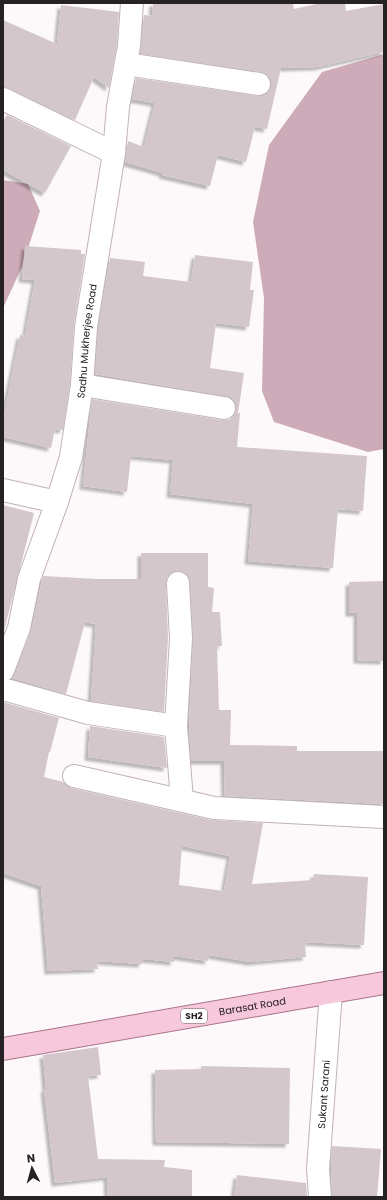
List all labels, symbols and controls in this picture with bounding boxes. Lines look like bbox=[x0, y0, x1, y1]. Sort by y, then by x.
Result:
street label: Sadhu Mukherjee Road bbox=[73, 283, 100, 399]
street label: Barasat Road bbox=[218, 993, 287, 1019]
road number: SH2 bbox=[181, 1009, 207, 1023]
street label: Sukant Sarani bbox=[313, 1059, 333, 1129]
north arrow bbox=[12, 1148, 52, 1188]
text: N bbox=[26, 1150, 36, 1166]

